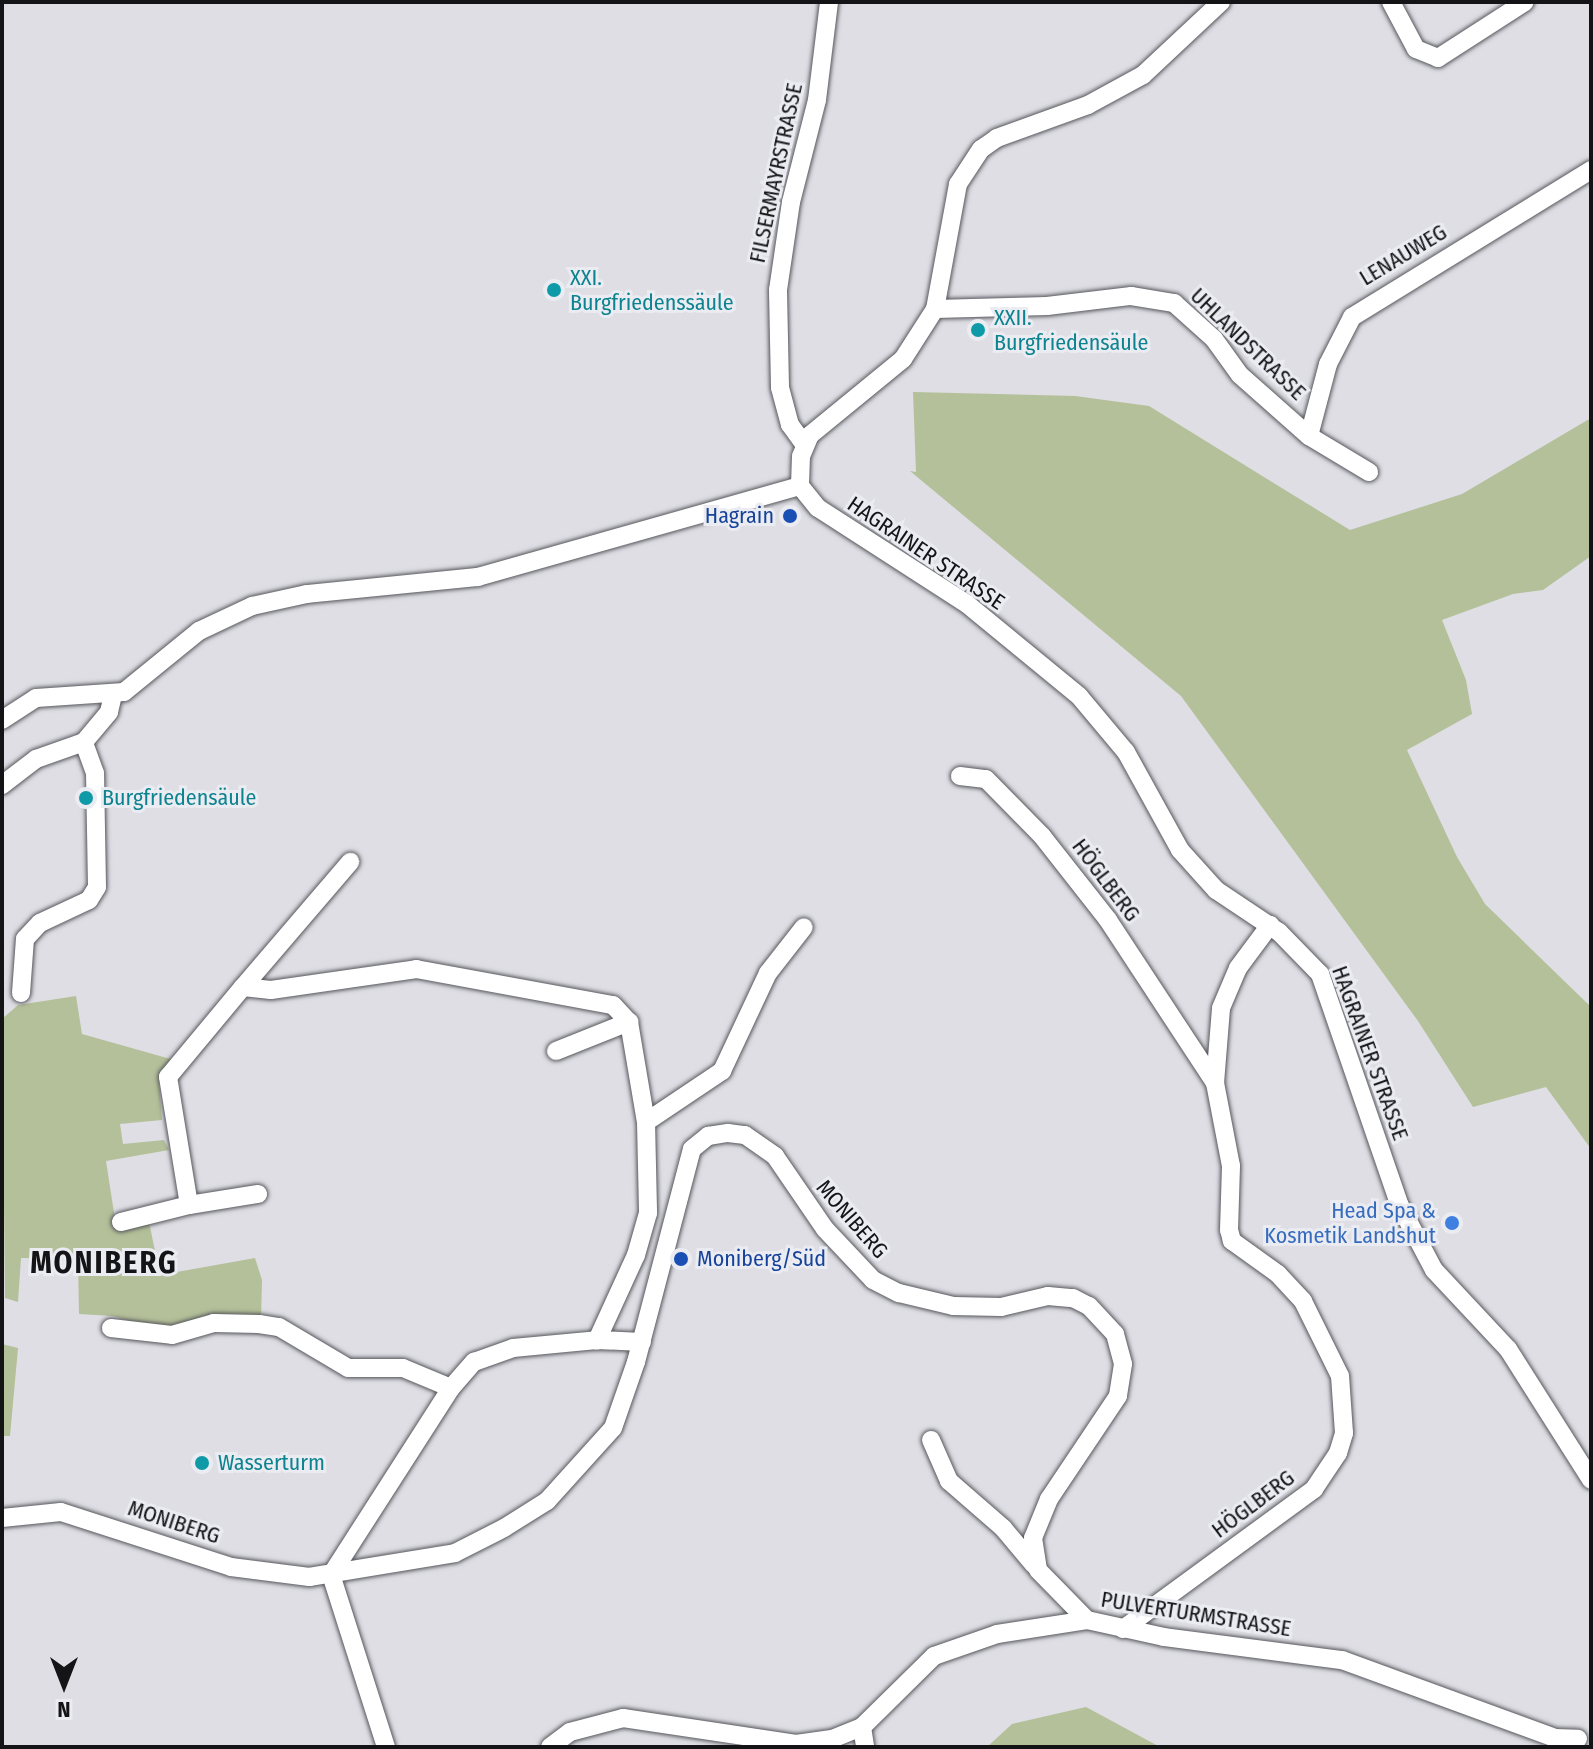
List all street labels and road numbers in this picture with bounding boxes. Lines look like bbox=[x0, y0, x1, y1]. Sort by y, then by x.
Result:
street label: FILSERMAYRSTRASSE bbox=[744, 81, 808, 265]
street label: LENAUWEG bbox=[1355, 219, 1451, 291]
street label: UHLANDSTRASSE bbox=[1185, 282, 1311, 406]
street label: HAGRAINER STRASSE bbox=[843, 491, 1009, 615]
street label: HÖGLBERG bbox=[1066, 834, 1146, 926]
street label: HAGRAINER STRASSE bbox=[1326, 962, 1414, 1144]
street label: MONIBERG bbox=[811, 1174, 893, 1264]
street label: HÖGLBERG bbox=[1207, 1464, 1299, 1544]
street label: MONIBERG bbox=[125, 1495, 223, 1549]
street label: PULVERTURMSTRASSE bbox=[1099, 1586, 1293, 1642]

